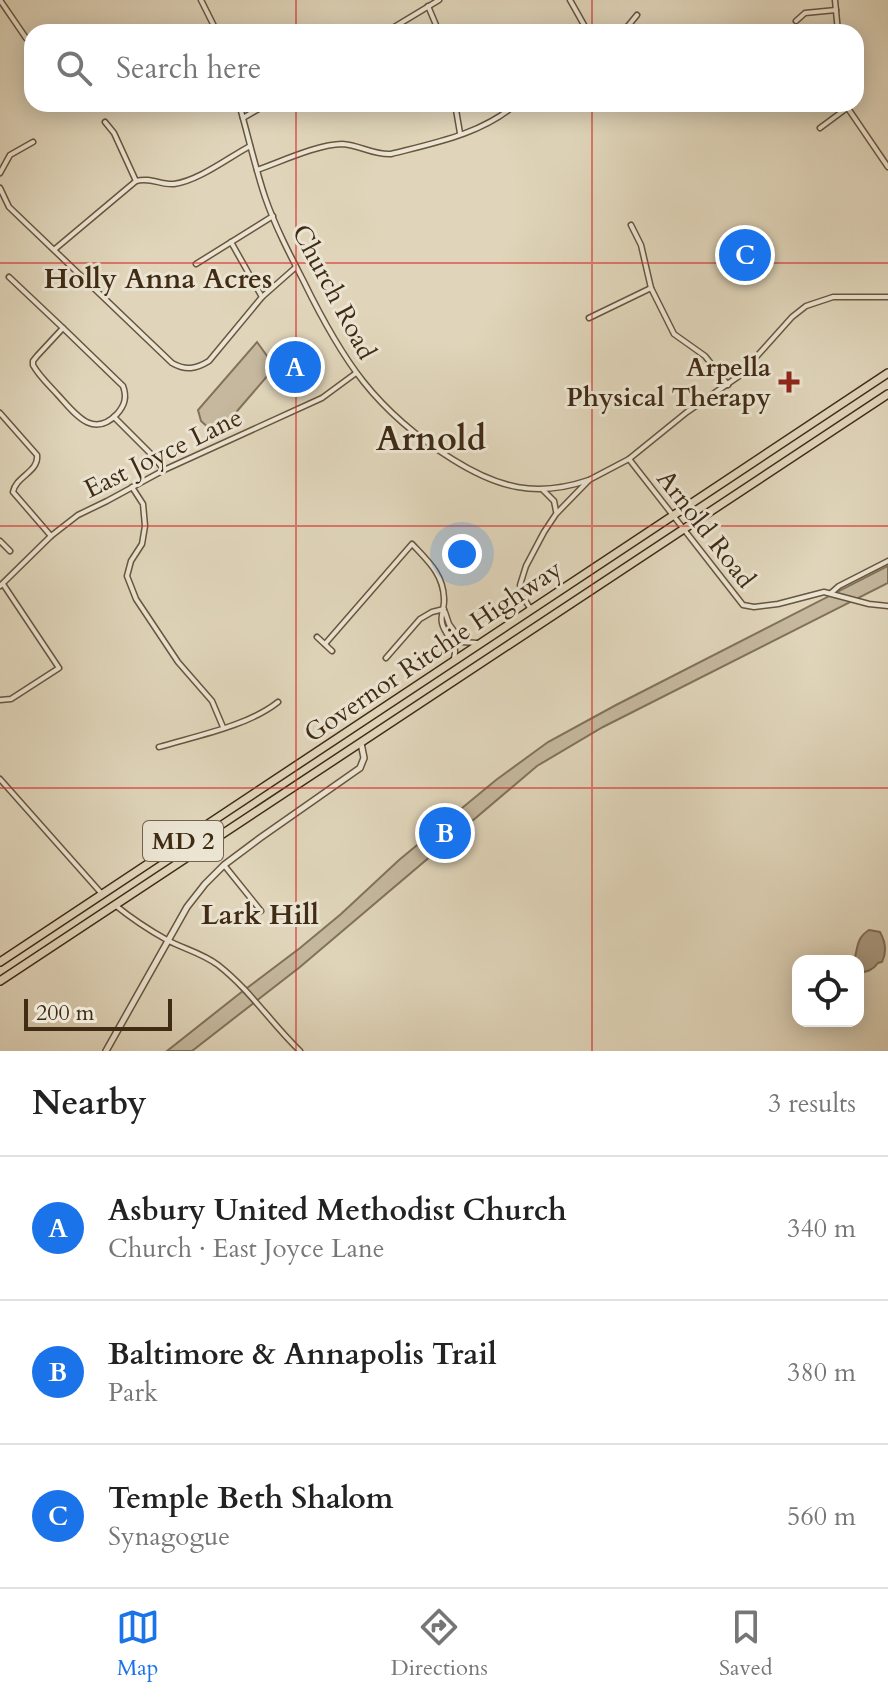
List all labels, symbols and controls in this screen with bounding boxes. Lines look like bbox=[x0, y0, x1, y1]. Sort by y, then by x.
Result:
search box bbox=[24, 24, 864, 112]
icon: search bbox=[52, 46, 96, 90]
text: Search here bbox=[116, 48, 261, 89]
street label: Church Road bbox=[284, 218, 384, 366]
pin: C bbox=[719, 225, 771, 285]
district label: Holly Anna Acres bbox=[44, 260, 272, 298]
pin: A bbox=[269, 337, 321, 397]
place label: Arpella Physical Therapy bbox=[566, 350, 771, 415]
marker: Arpella Physical Therapy bbox=[778, 371, 800, 393]
street label: East Joyce Lane bbox=[78, 400, 248, 506]
district label: Arnold bbox=[376, 416, 487, 462]
street label: Arnold Road bbox=[649, 463, 763, 596]
your location bbox=[442, 534, 482, 574]
street label: Governor Ritchie Highway bbox=[297, 551, 569, 750]
pin: B bbox=[419, 803, 471, 863]
road number: MD 2 bbox=[143, 821, 223, 861]
district label: Lark Hill bbox=[201, 896, 319, 934]
map controls bbox=[792, 955, 864, 1027]
button: locate bbox=[792, 955, 864, 1027]
scale bar bbox=[24, 995, 172, 1031]
text: 200 m bbox=[36, 998, 94, 1028]
text: Nearby bbox=[32, 1080, 147, 1126]
text: 3 results bbox=[768, 1086, 856, 1121]
text: Asbury United Methodist Church bbox=[108, 1190, 567, 1231]
text: A bbox=[48, 1211, 68, 1246]
text: 340 m bbox=[787, 1211, 856, 1246]
text: Church · East Joyce Lane bbox=[108, 1231, 385, 1266]
text: Baltimore & Annapolis Trail bbox=[108, 1334, 497, 1375]
text: B bbox=[49, 1355, 67, 1390]
text: 380 m bbox=[787, 1355, 856, 1390]
text: Park bbox=[108, 1375, 158, 1410]
text: Temple Beth Shalom bbox=[108, 1478, 393, 1519]
text: C bbox=[48, 1499, 68, 1534]
text: 560 m bbox=[787, 1499, 856, 1534]
text: Synagogue bbox=[108, 1519, 230, 1554]
tab: Map bbox=[116, 1605, 160, 1683]
tab: Directions bbox=[391, 1605, 488, 1683]
tab: Saved bbox=[719, 1605, 772, 1683]

